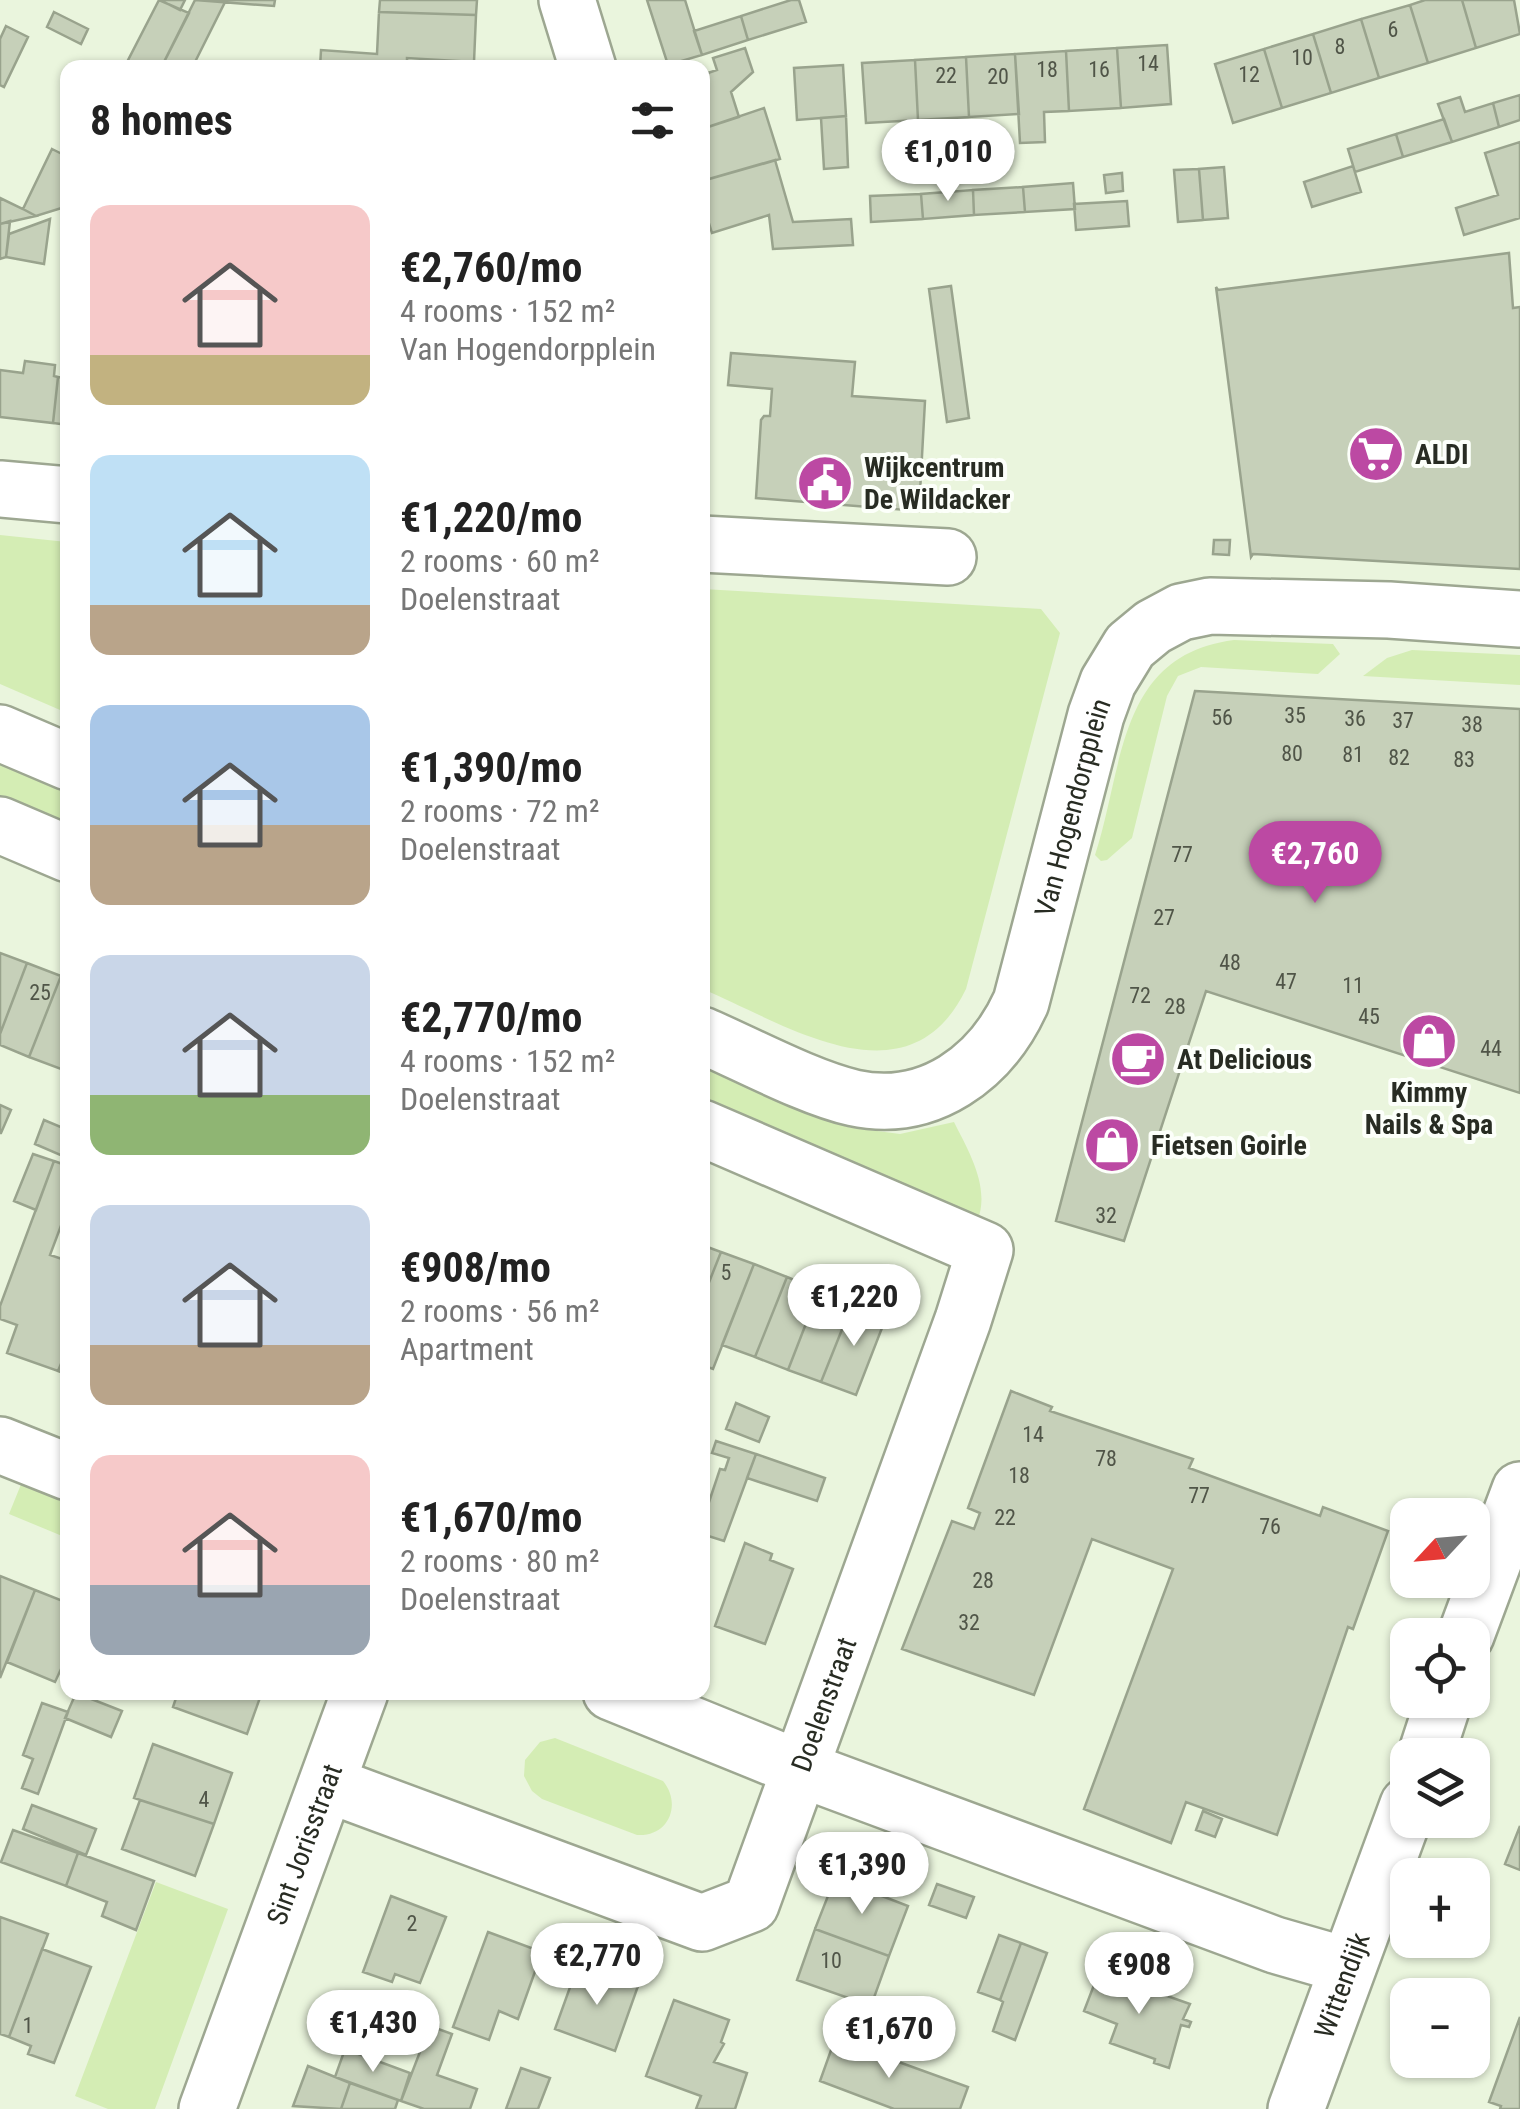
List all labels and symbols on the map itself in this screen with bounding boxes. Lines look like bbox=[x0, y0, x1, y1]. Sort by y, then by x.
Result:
house number: 6 bbox=[1388, 17, 1398, 42]
house number: 8 bbox=[1335, 34, 1345, 59]
house number: 10 bbox=[1291, 45, 1313, 70]
house number: 14 bbox=[1137, 51, 1159, 76]
house number: 18 bbox=[1036, 57, 1058, 82]
house number: 16 bbox=[1088, 57, 1110, 82]
house number: 12 bbox=[1238, 62, 1260, 87]
house number: 22 bbox=[935, 63, 957, 88]
house number: 20 bbox=[987, 64, 1009, 89]
pin: €1,010 bbox=[867, 119, 1029, 204]
supermarket icon: ALDI bbox=[1346, 424, 1406, 484]
place label: ALDI bbox=[1415, 438, 1469, 471]
place label: Wijkcentrum De Wildacker bbox=[864, 451, 1011, 516]
public building icon: Wijkcentrum De Wildacker bbox=[795, 453, 855, 513]
street label: Van Hogendorpplein bbox=[1028, 694, 1118, 920]
house number: 35 bbox=[1284, 703, 1306, 728]
house number: 56 bbox=[1211, 705, 1233, 730]
house number: 36 bbox=[1344, 706, 1366, 731]
house number: 37 bbox=[1392, 708, 1414, 733]
house number: 38 bbox=[1461, 712, 1483, 737]
house number: 80 bbox=[1281, 741, 1303, 766]
house number: 81 bbox=[1342, 742, 1364, 767]
house number: 82 bbox=[1388, 745, 1410, 770]
house number: 83 bbox=[1453, 747, 1475, 772]
pin: €2,760 bbox=[1234, 821, 1396, 906]
house number: 77 bbox=[1171, 842, 1193, 867]
house number: 27 bbox=[1153, 905, 1175, 930]
house number: 48 bbox=[1219, 950, 1241, 975]
house number: 47 bbox=[1275, 969, 1297, 994]
house number: 11 bbox=[1342, 973, 1364, 998]
house number: 25 bbox=[29, 980, 51, 1005]
house number: 72 bbox=[1129, 983, 1151, 1008]
house number: 28 bbox=[1164, 994, 1186, 1019]
house number: 45 bbox=[1358, 1004, 1380, 1029]
shop icon: Kimmy Nails & Spa bbox=[1399, 1011, 1459, 1071]
cafe icon: At Delicious bbox=[1108, 1029, 1168, 1089]
house number: 44 bbox=[1480, 1036, 1502, 1061]
place label: At Delicious bbox=[1177, 1043, 1312, 1076]
place label: Kimmy Nails & Spa bbox=[1365, 1076, 1493, 1141]
shop icon: Fietsen Goirle bbox=[1082, 1115, 1142, 1175]
place label: Fietsen Goirle bbox=[1151, 1129, 1307, 1162]
house number: 32 bbox=[1095, 1203, 1117, 1228]
house number: 5 bbox=[721, 1260, 731, 1285]
pin: €1,220 bbox=[773, 1264, 935, 1349]
house number: 14 bbox=[1022, 1422, 1044, 1447]
house number: 78 bbox=[1095, 1446, 1117, 1471]
house number: 18 bbox=[1008, 1463, 1030, 1488]
house number: 77 bbox=[1188, 1483, 1210, 1508]
north arrow bbox=[1390, 1498, 1490, 1598]
house number: 22 bbox=[994, 1505, 1016, 1530]
house number: 76 bbox=[1259, 1514, 1281, 1539]
house number: 28 bbox=[972, 1568, 994, 1593]
house number: 32 bbox=[958, 1610, 980, 1635]
street label: Doelenstraat bbox=[785, 1633, 863, 1776]
street label: Sint Jorisstraat bbox=[260, 1759, 349, 1929]
house number: 4 bbox=[199, 1787, 210, 1812]
pin: €1,390 bbox=[781, 1832, 943, 1917]
house number: 2 bbox=[407, 1911, 417, 1936]
pin: €2,770 bbox=[516, 1923, 678, 2008]
street label: Wittendijk bbox=[1308, 1928, 1377, 2043]
pin: €908 bbox=[1080, 1932, 1198, 2017]
house number: 10 bbox=[820, 1948, 842, 1973]
pin: €1,430 bbox=[292, 1990, 454, 2075]
pin: €1,670 bbox=[808, 1996, 970, 2081]
house number: 1 bbox=[23, 2013, 33, 2038]

